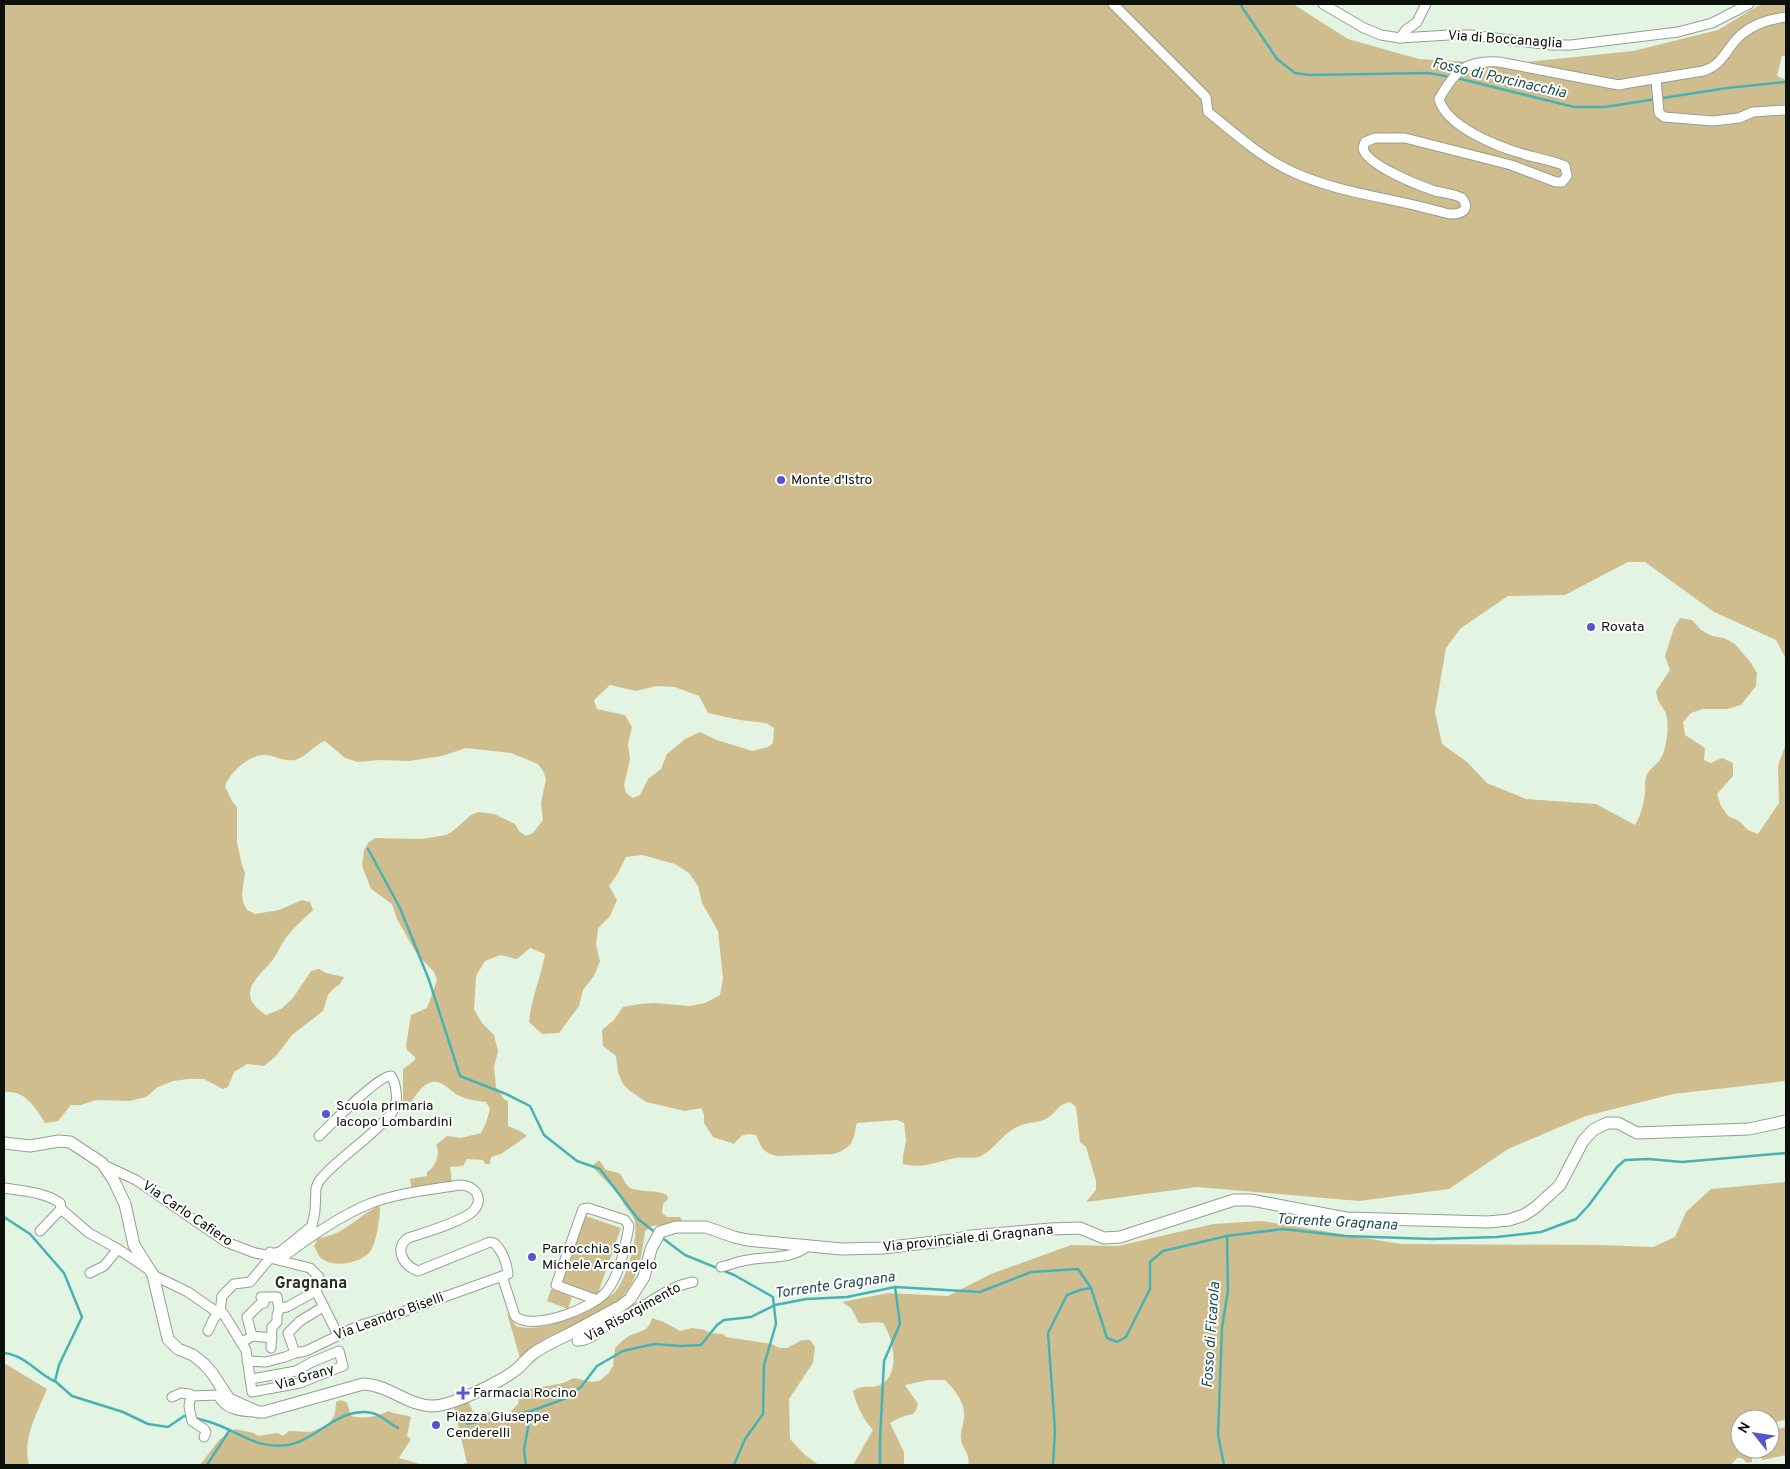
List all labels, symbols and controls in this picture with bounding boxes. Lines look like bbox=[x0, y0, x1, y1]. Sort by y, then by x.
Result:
street label: Via di Boccanaglia bbox=[1447, 28, 1563, 52]
water label: Fosso di Porcinacchia bbox=[1430, 54, 1568, 104]
place label: Monte d'Istro bbox=[791, 472, 872, 489]
marker: Monte d'Istro bbox=[775, 474, 787, 486]
place label: Rovata bbox=[1601, 619, 1644, 636]
marker: Rovata bbox=[1585, 621, 1597, 633]
place label: Scuola primaria Iacopo Lombardini bbox=[336, 1098, 452, 1131]
marker: Scuola primaria Iacopo Lombardini bbox=[320, 1108, 332, 1120]
street label: Via Carlo Cafiero bbox=[139, 1178, 236, 1251]
water label: Torrente Gragnana bbox=[1276, 1210, 1398, 1236]
street label: Via provinciale di Gragnana bbox=[882, 1222, 1054, 1256]
place label: Parrocchia San Michele Arcangelo bbox=[542, 1241, 657, 1274]
marker: Parrocchia San Michele Arcangelo bbox=[526, 1251, 538, 1263]
water label: Torrente Gragnana bbox=[774, 1268, 897, 1304]
district label: Gragnana bbox=[275, 1274, 347, 1294]
street label: Via Risorgimento bbox=[582, 1279, 684, 1346]
water label: Fosso di Ficarola bbox=[1199, 1281, 1225, 1389]
street label: Via Leandro Biselli bbox=[332, 1289, 446, 1345]
street label: Via Grany bbox=[273, 1361, 337, 1395]
place label: Farmacia Rocino bbox=[473, 1385, 577, 1402]
marker: Farmacia Rocino bbox=[457, 1387, 469, 1399]
place label: Piazza Giuseppe Cenderelli bbox=[446, 1409, 549, 1442]
north arrow bbox=[1730, 1409, 1780, 1459]
marker: Piazza Giuseppe Cenderelli bbox=[430, 1419, 442, 1431]
text: N bbox=[1735, 1420, 1755, 1437]

